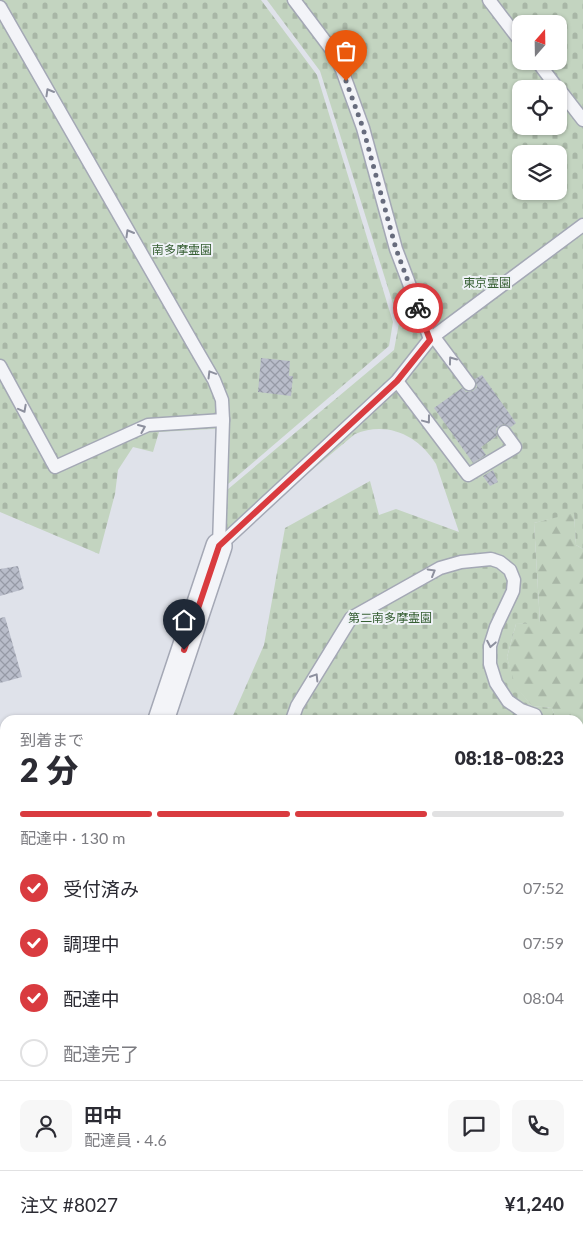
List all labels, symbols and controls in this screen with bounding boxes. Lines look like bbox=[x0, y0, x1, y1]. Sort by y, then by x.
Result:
north arrow bbox=[512, 15, 568, 70]
map controls bbox=[512, 15, 567, 200]
pin bbox=[325, 30, 367, 81]
icon: bag bbox=[332, 37, 360, 65]
button: locate bbox=[512, 80, 567, 135]
one-way arrow bbox=[45, 88, 55, 97]
button: layers bbox=[512, 145, 567, 200]
one-way arrow bbox=[126, 230, 136, 239]
park label: 南多摩霊園 bbox=[152, 242, 212, 257]
park label: 東京霊園 bbox=[463, 275, 511, 290]
courier bbox=[393, 283, 443, 333]
icon: bike bbox=[404, 294, 432, 322]
one-way arrow bbox=[449, 357, 457, 366]
one-way arrow bbox=[207, 370, 217, 379]
one-way arrow bbox=[17, 404, 27, 413]
one-way arrow bbox=[421, 414, 429, 423]
one-way arrow bbox=[137, 423, 146, 434]
one-way arrow bbox=[427, 568, 436, 578]
pin bbox=[163, 599, 205, 650]
icon: home bbox=[170, 606, 198, 634]
park label: 第二南多摩霊園 bbox=[348, 610, 432, 625]
one-way arrow bbox=[487, 640, 497, 649]
one-way arrow bbox=[309, 673, 318, 683]
text: 到着まで bbox=[20, 730, 84, 749]
text: 08:18–08:23 bbox=[455, 746, 564, 769]
text: 2 分 bbox=[20, 750, 78, 789]
text: 配達中 · 130 m bbox=[20, 828, 125, 847]
icon: check bbox=[20, 874, 48, 902]
text: 受付済み bbox=[63, 877, 139, 900]
text: 07:52 bbox=[523, 878, 564, 897]
icon: check bbox=[20, 929, 48, 957]
text: 調理中 bbox=[63, 932, 120, 955]
text: 07:59 bbox=[523, 933, 564, 952]
icon: check bbox=[20, 984, 48, 1012]
text: 配達中 bbox=[63, 987, 120, 1010]
text: 08:04 bbox=[523, 988, 564, 1007]
text: 配達完了 bbox=[63, 1042, 139, 1065]
button: person bbox=[20, 1100, 72, 1152]
button: chat bbox=[448, 1100, 500, 1152]
button: phone bbox=[512, 1100, 564, 1152]
text: 田中 bbox=[84, 1103, 122, 1126]
text: 配達員 · 4.6 bbox=[84, 1130, 167, 1149]
text: ¥1,240 bbox=[504, 1192, 564, 1215]
text: 注文 #8027 bbox=[20, 1193, 118, 1216]

